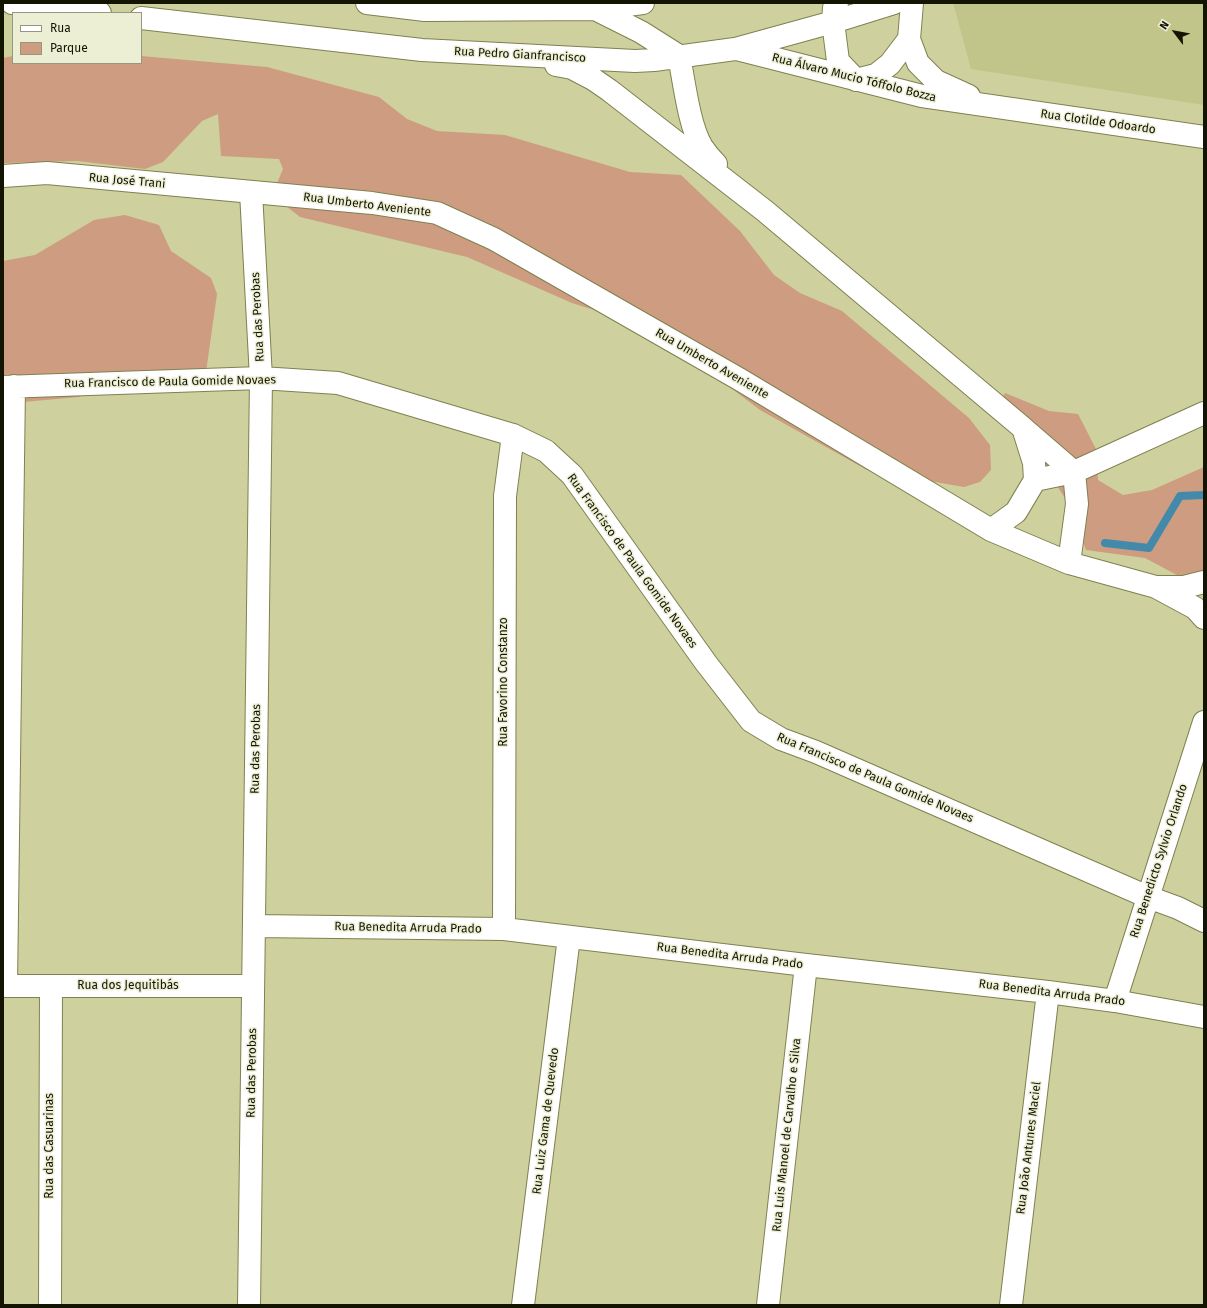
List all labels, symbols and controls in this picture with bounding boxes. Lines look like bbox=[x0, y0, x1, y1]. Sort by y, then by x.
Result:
legend bbox=[12, 12, 142, 64]
north arrow bbox=[1155, 12, 1195, 52]
text: N bbox=[1157, 19, 1172, 32]
text: Rua bbox=[50, 21, 71, 35]
text: Parque bbox=[50, 41, 88, 55]
street label: Rua Pedro Gianfrancisco bbox=[454, 44, 586, 66]
street label: Rua Álvaro Mucio Tóffolo Bozza bbox=[770, 51, 938, 105]
street label: Rua Clotilde Odoardo bbox=[1039, 107, 1157, 137]
street label: Rua José Trani bbox=[88, 170, 166, 192]
street label: Rua Umberto Aveniente bbox=[302, 190, 432, 220]
street label: Rua das Perobas bbox=[248, 272, 268, 362]
street label: Rua Umberto Aveniente bbox=[653, 326, 771, 402]
street label: Rua Francisco de Paula Gomide Novaes bbox=[64, 373, 276, 391]
street label: Rua Francisco de Paula Gomide Novaes bbox=[564, 471, 700, 651]
street label: Rua Favorino Constanzo bbox=[497, 617, 511, 747]
street label: Rua das Perobas bbox=[248, 704, 264, 794]
street label: Rua Francisco de Paula Gomide Novaes bbox=[775, 730, 975, 826]
street label: Rua Benedicto Sylvio Orlando bbox=[1127, 782, 1191, 940]
street label: Rua Benedita Arruda Prado bbox=[334, 920, 482, 936]
street label: Rua Benedita Arruda Prado bbox=[656, 940, 804, 972]
street label: Rua Benedita Arruda Prado bbox=[978, 977, 1126, 1009]
street label: Rua dos Jequitibás bbox=[77, 979, 179, 993]
street label: Rua das Perobas bbox=[244, 1028, 260, 1118]
street label: Rua Luis Manoel de Carvalho e Silva bbox=[770, 1037, 804, 1233]
street label: Rua Luiz Gama de Quevedo bbox=[530, 1047, 562, 1195]
street label: Rua João Antunes Maciel bbox=[1014, 1081, 1044, 1215]
street label: Rua das Casuarinas bbox=[43, 1093, 57, 1199]

